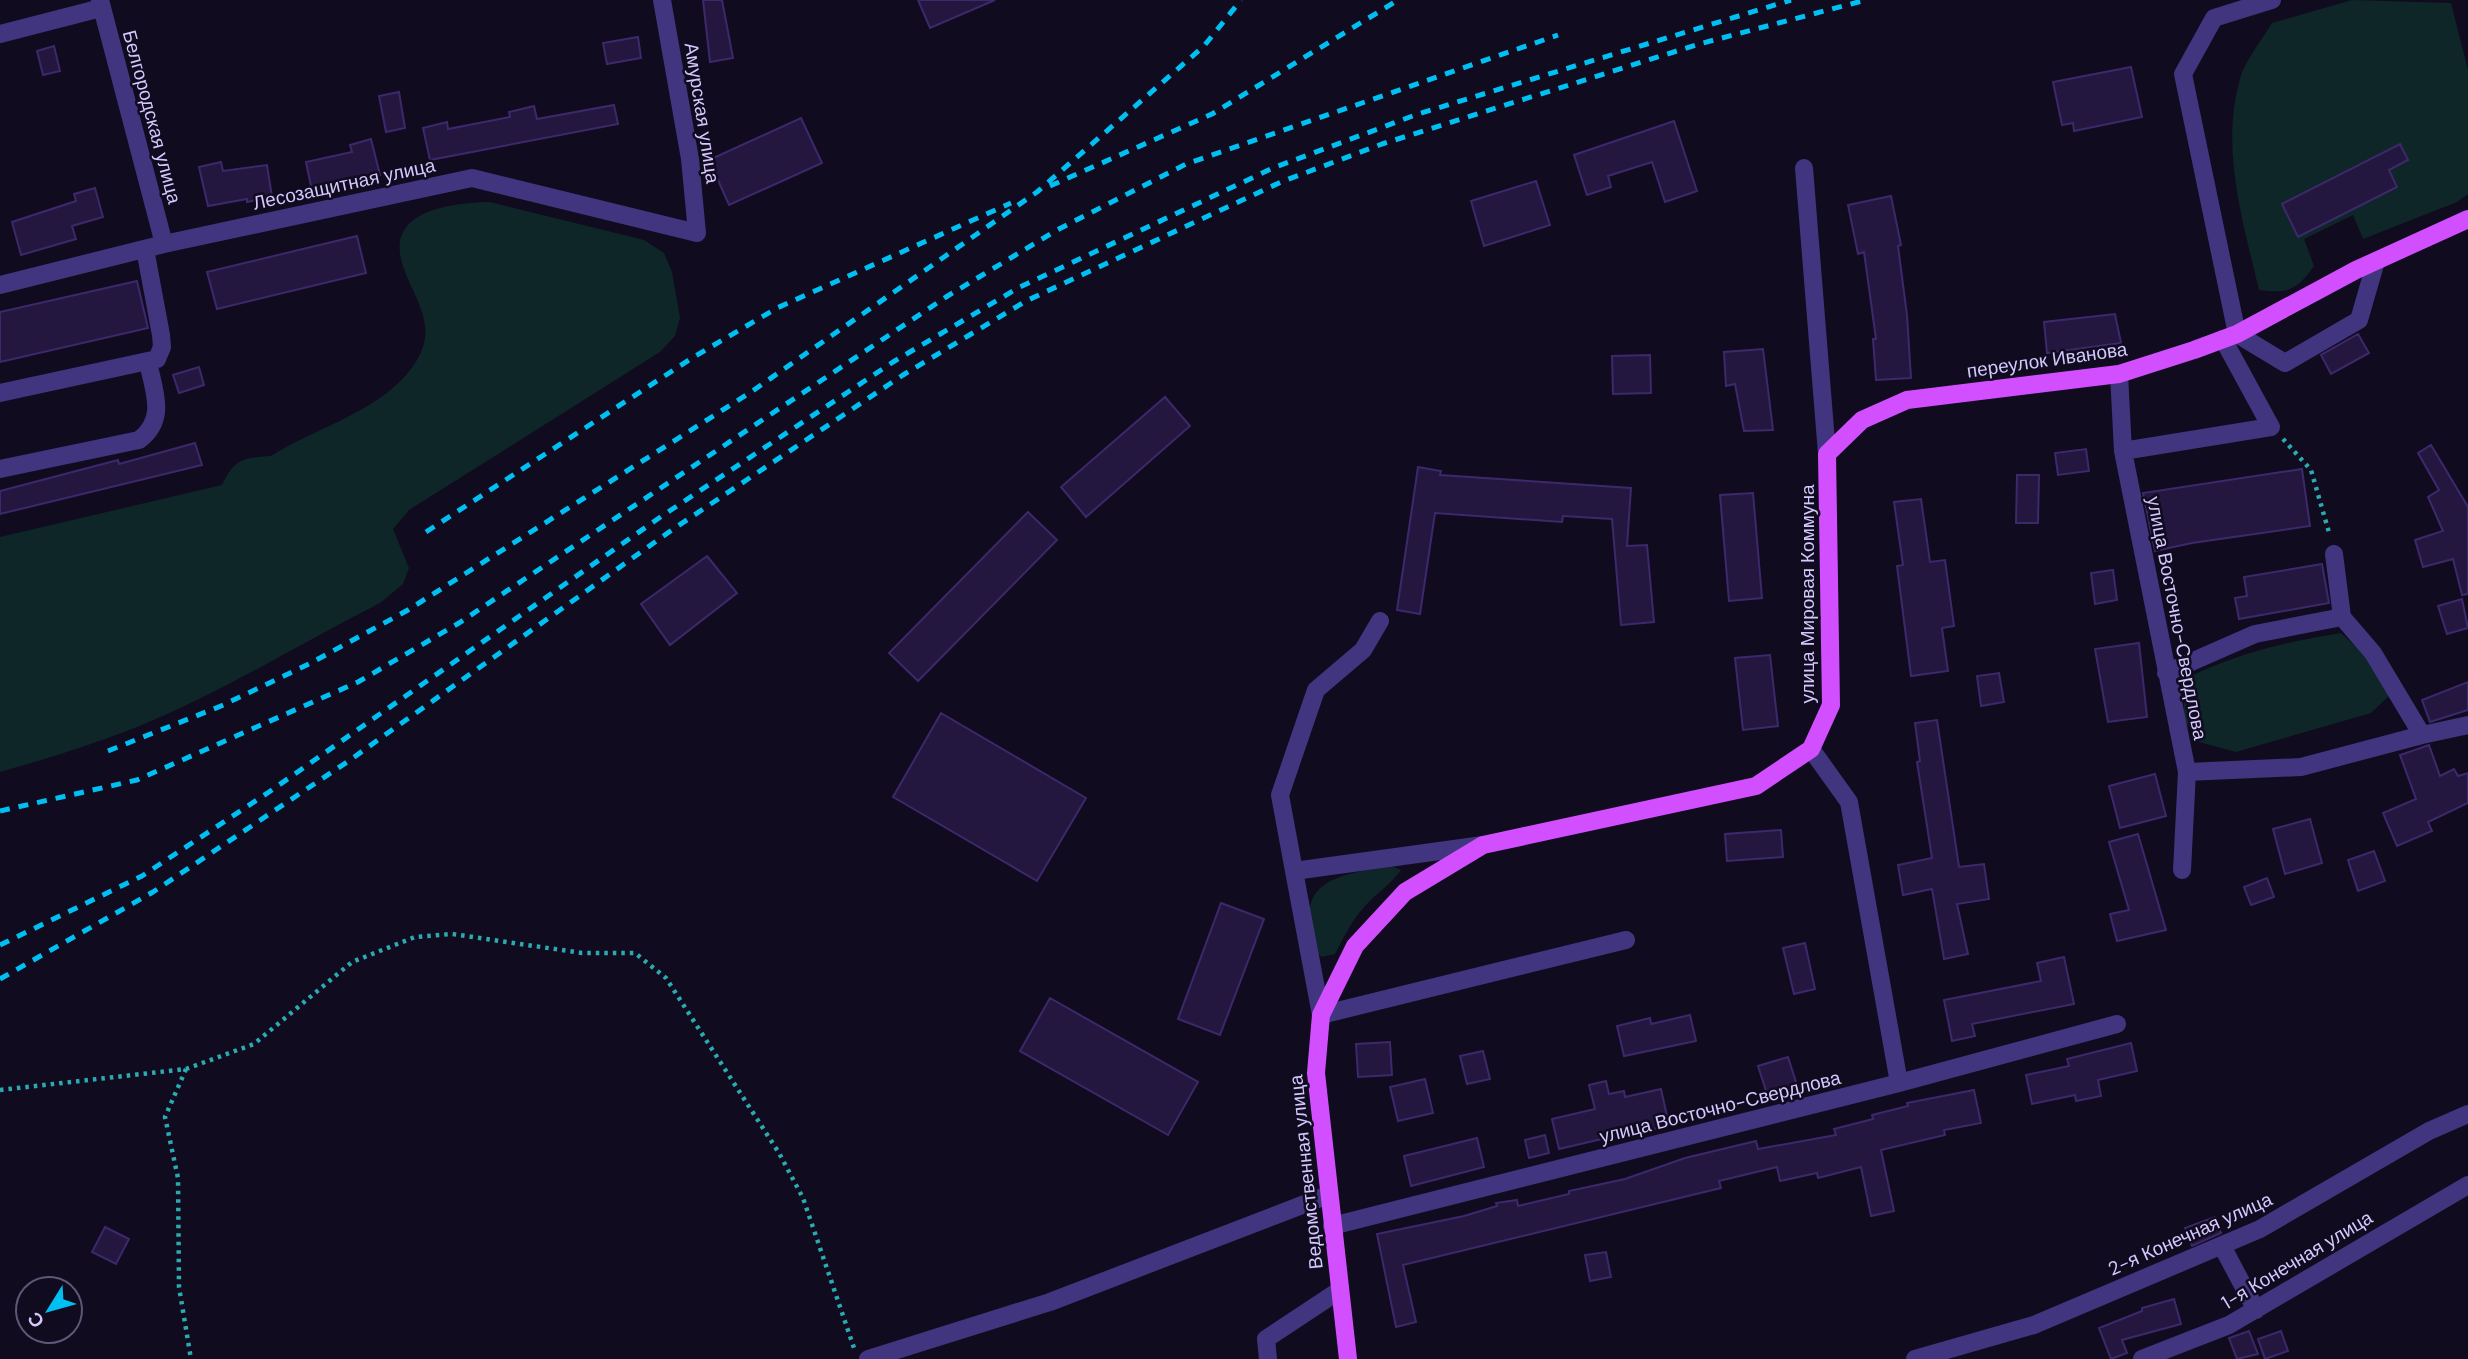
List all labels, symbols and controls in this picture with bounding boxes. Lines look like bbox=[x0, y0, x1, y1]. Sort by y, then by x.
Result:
street label: Белгородская улица bbox=[117, 27, 187, 207]
street label: Амурская улица bbox=[679, 41, 726, 186]
street label: Лесозащитная улица bbox=[250, 152, 438, 216]
street label: переулок Иванова bbox=[1965, 336, 2129, 384]
street label: улица Мировая Коммуна bbox=[1795, 484, 1820, 704]
street label: улица Восточно-Свердлова bbox=[2141, 494, 2213, 742]
street label: улица Восточно-Свердлова bbox=[1597, 1065, 1844, 1149]
street label: Ведомственная улица bbox=[1283, 1073, 1329, 1270]
street label: 2-я Конечная улица bbox=[2104, 1186, 2276, 1281]
street label: 1-я Конечная улица bbox=[2217, 1205, 2378, 1315]
north arrow bbox=[14, 1275, 84, 1345]
text: С bbox=[22, 1307, 50, 1333]

